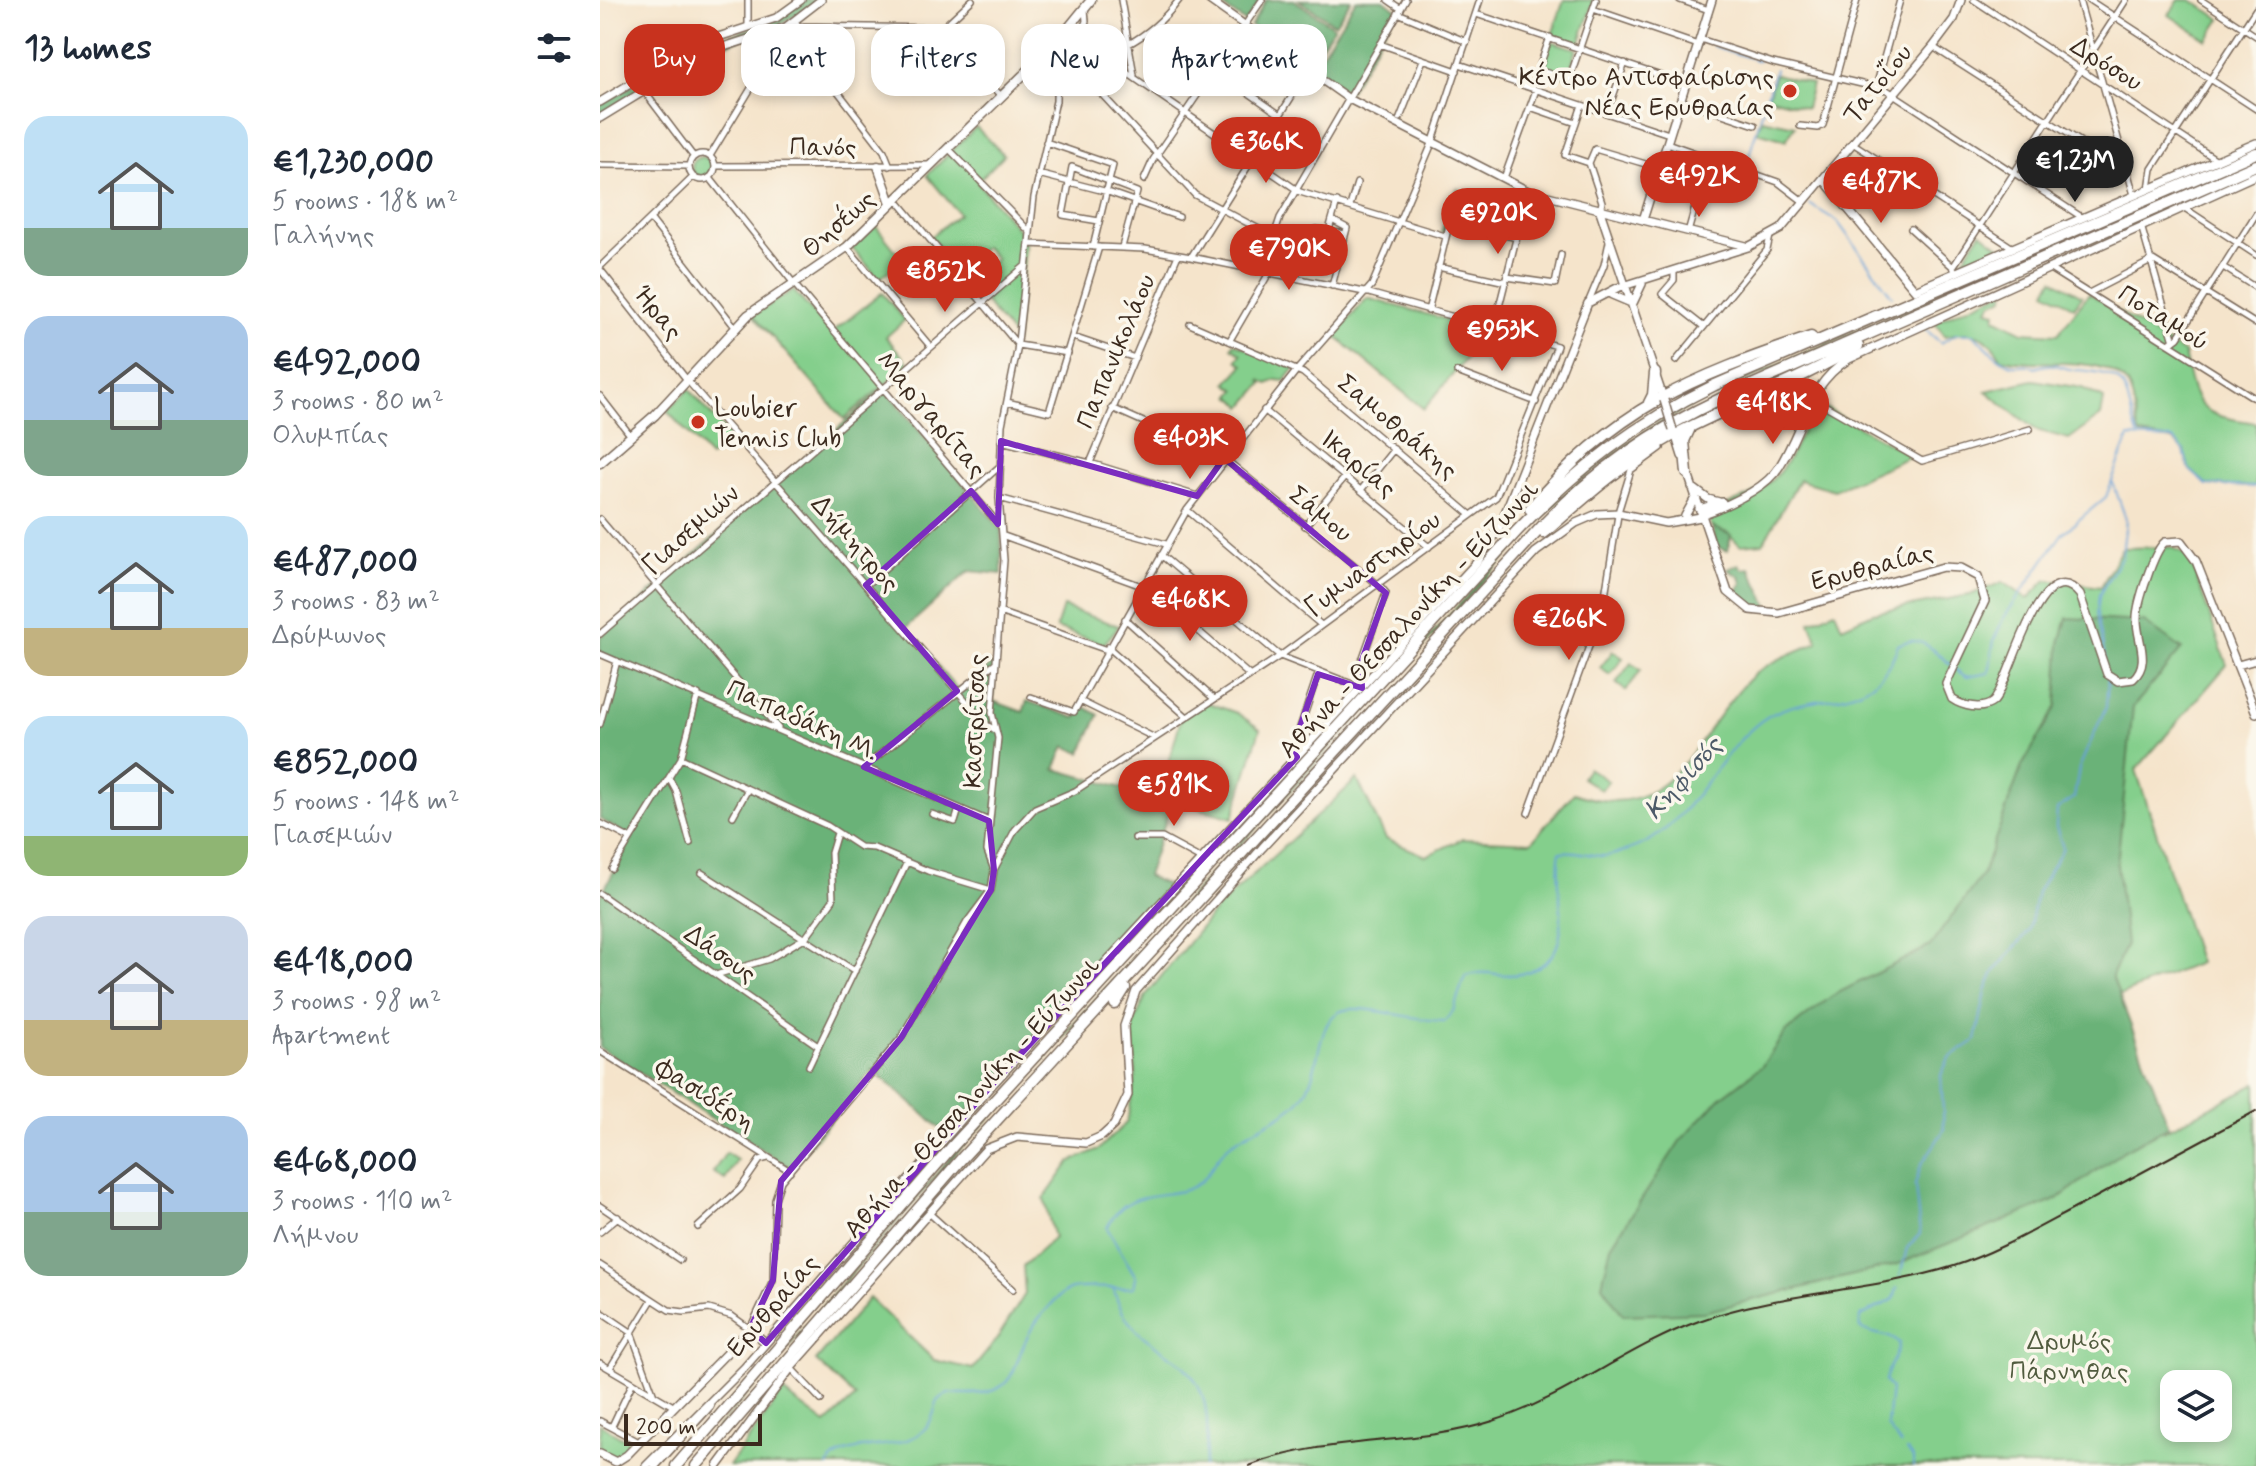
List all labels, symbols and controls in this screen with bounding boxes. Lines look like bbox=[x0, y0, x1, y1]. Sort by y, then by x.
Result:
chip: Buy bbox=[624, 24, 725, 96]
chip: Rent bbox=[741, 24, 855, 96]
chip: Filters bbox=[871, 24, 1005, 96]
chip: New bbox=[1021, 24, 1127, 96]
chip: Apartment bbox=[1143, 24, 1327, 96]
text: 13 homes bbox=[24, 26, 152, 71]
icon: filters bbox=[532, 26, 576, 70]
street label: Δρόσου bbox=[2063, 29, 2148, 100]
street label: Τατοΐου bbox=[1836, 38, 1921, 131]
place label: Κέντρο Αντισφαίρισης Νέας Ερυθραίας bbox=[1519, 61, 1774, 125]
marker: Κέντρο Αντισφαίρισης Νέας Ερυθραίας bbox=[1781, 82, 1799, 100]
pin: €366K bbox=[1210, 117, 1322, 185]
text: €366K bbox=[1229, 126, 1303, 160]
street label: Πανός bbox=[790, 131, 856, 165]
pin: €1.23M bbox=[2010, 136, 2140, 204]
text: €1,230,000 bbox=[272, 140, 434, 185]
text: €1.23M bbox=[2035, 145, 2115, 179]
icon: home bbox=[88, 148, 184, 244]
pin: €492K bbox=[1643, 151, 1755, 219]
pin: €487K bbox=[1825, 157, 1937, 225]
text: €492K bbox=[1658, 160, 1740, 194]
text: €487K bbox=[1841, 166, 1921, 200]
street label: Θησέως bbox=[795, 183, 883, 266]
text: 5 rooms · 188 m² bbox=[272, 185, 458, 219]
pin: €920K bbox=[1442, 188, 1554, 256]
text: €920K bbox=[1459, 197, 1537, 231]
text: Γαλήνης bbox=[272, 219, 374, 253]
pin: €790K bbox=[1233, 224, 1345, 292]
text: €790K bbox=[1248, 233, 1330, 267]
pin: €852K bbox=[889, 246, 1001, 314]
text: €852K bbox=[905, 255, 985, 289]
street label: Παπανικολάου bbox=[1069, 269, 1165, 434]
street label: Ποταμού bbox=[2111, 278, 2215, 360]
street label: Ήρας bbox=[625, 279, 690, 348]
pin: €953K bbox=[1446, 305, 1558, 373]
text: €953K bbox=[1466, 314, 1538, 348]
text: €492,000 bbox=[272, 340, 421, 385]
street label: Μαργαρίτας bbox=[868, 345, 993, 486]
icon: home bbox=[88, 348, 184, 444]
street label: Σαμοθράκης bbox=[1329, 367, 1464, 488]
pin: €418K bbox=[1717, 378, 1829, 446]
text: 3 rooms · 80 m² bbox=[272, 385, 444, 419]
text: €418K bbox=[1735, 387, 1811, 421]
place label: Loubier Tennis Club bbox=[714, 392, 841, 456]
marker: Loubier Tennis Club bbox=[689, 413, 707, 431]
pin: €403K bbox=[1134, 413, 1246, 481]
text: Ολυμπίας bbox=[272, 419, 388, 453]
text: €403K bbox=[1152, 422, 1228, 456]
street label: Ικαρίας bbox=[1313, 423, 1403, 506]
street label: Αθήνα - Θεσσαλονίκη - Εύζωνοι bbox=[1272, 474, 1548, 766]
street label: Γιασεμιών bbox=[635, 478, 747, 583]
street label: Σάμου bbox=[1281, 479, 1359, 551]
street label: Δήμητρος bbox=[803, 488, 906, 600]
street label: Γυμναστηρίου bbox=[1298, 504, 1448, 626]
street label: Ερυθραίας bbox=[1808, 536, 1937, 600]
text: €487,000 bbox=[272, 540, 418, 585]
icon: home bbox=[88, 548, 184, 644]
pin: €468K bbox=[1134, 575, 1246, 643]
text: €468K bbox=[1151, 584, 1229, 618]
text: 3 rooms · 83 m² bbox=[272, 585, 440, 619]
pin: €266K bbox=[1513, 594, 1625, 662]
text: €266K bbox=[1532, 603, 1606, 637]
text: Δρύμωνος bbox=[272, 619, 387, 653]
street label: Καστρίτσας bbox=[957, 653, 995, 789]
street label: Παπαδάκη Μ. bbox=[721, 672, 883, 769]
water label: Κηφισός bbox=[1636, 728, 1732, 828]
text: €852,000 bbox=[272, 740, 418, 785]
icon: home bbox=[88, 748, 184, 844]
pin: €581K bbox=[1118, 760, 1230, 828]
text: €581K bbox=[1136, 769, 1212, 803]
text: 5 rooms · 148 m² bbox=[272, 785, 459, 819]
text: Γιασεμιών bbox=[272, 819, 392, 853]
street label: Δάσους bbox=[677, 918, 763, 992]
text: €418,000 bbox=[272, 940, 413, 985]
icon: home bbox=[88, 948, 184, 1044]
street label: Αθήνα - Θεσσαλονίκη - Εύζωνοι bbox=[837, 950, 1108, 1246]
text: 3 rooms · 98 m² bbox=[272, 985, 441, 1019]
text: Apartment bbox=[272, 1019, 390, 1053]
street label: Φασιδέρη bbox=[647, 1051, 762, 1140]
text: €468,000 bbox=[272, 1140, 418, 1185]
icon: home bbox=[88, 1148, 184, 1244]
text: 3 rooms · 110 m² bbox=[272, 1185, 453, 1219]
text: Λήμνου bbox=[272, 1219, 358, 1253]
street label: Ερυθραίας bbox=[720, 1248, 827, 1365]
park label: Δρυμός Πάρνηθας bbox=[2009, 1325, 2129, 1389]
map controls bbox=[2160, 1370, 2232, 1442]
button: layers bbox=[2160, 1370, 2232, 1442]
scale bar bbox=[624, 1410, 762, 1446]
text: 200 m bbox=[636, 1414, 696, 1442]

